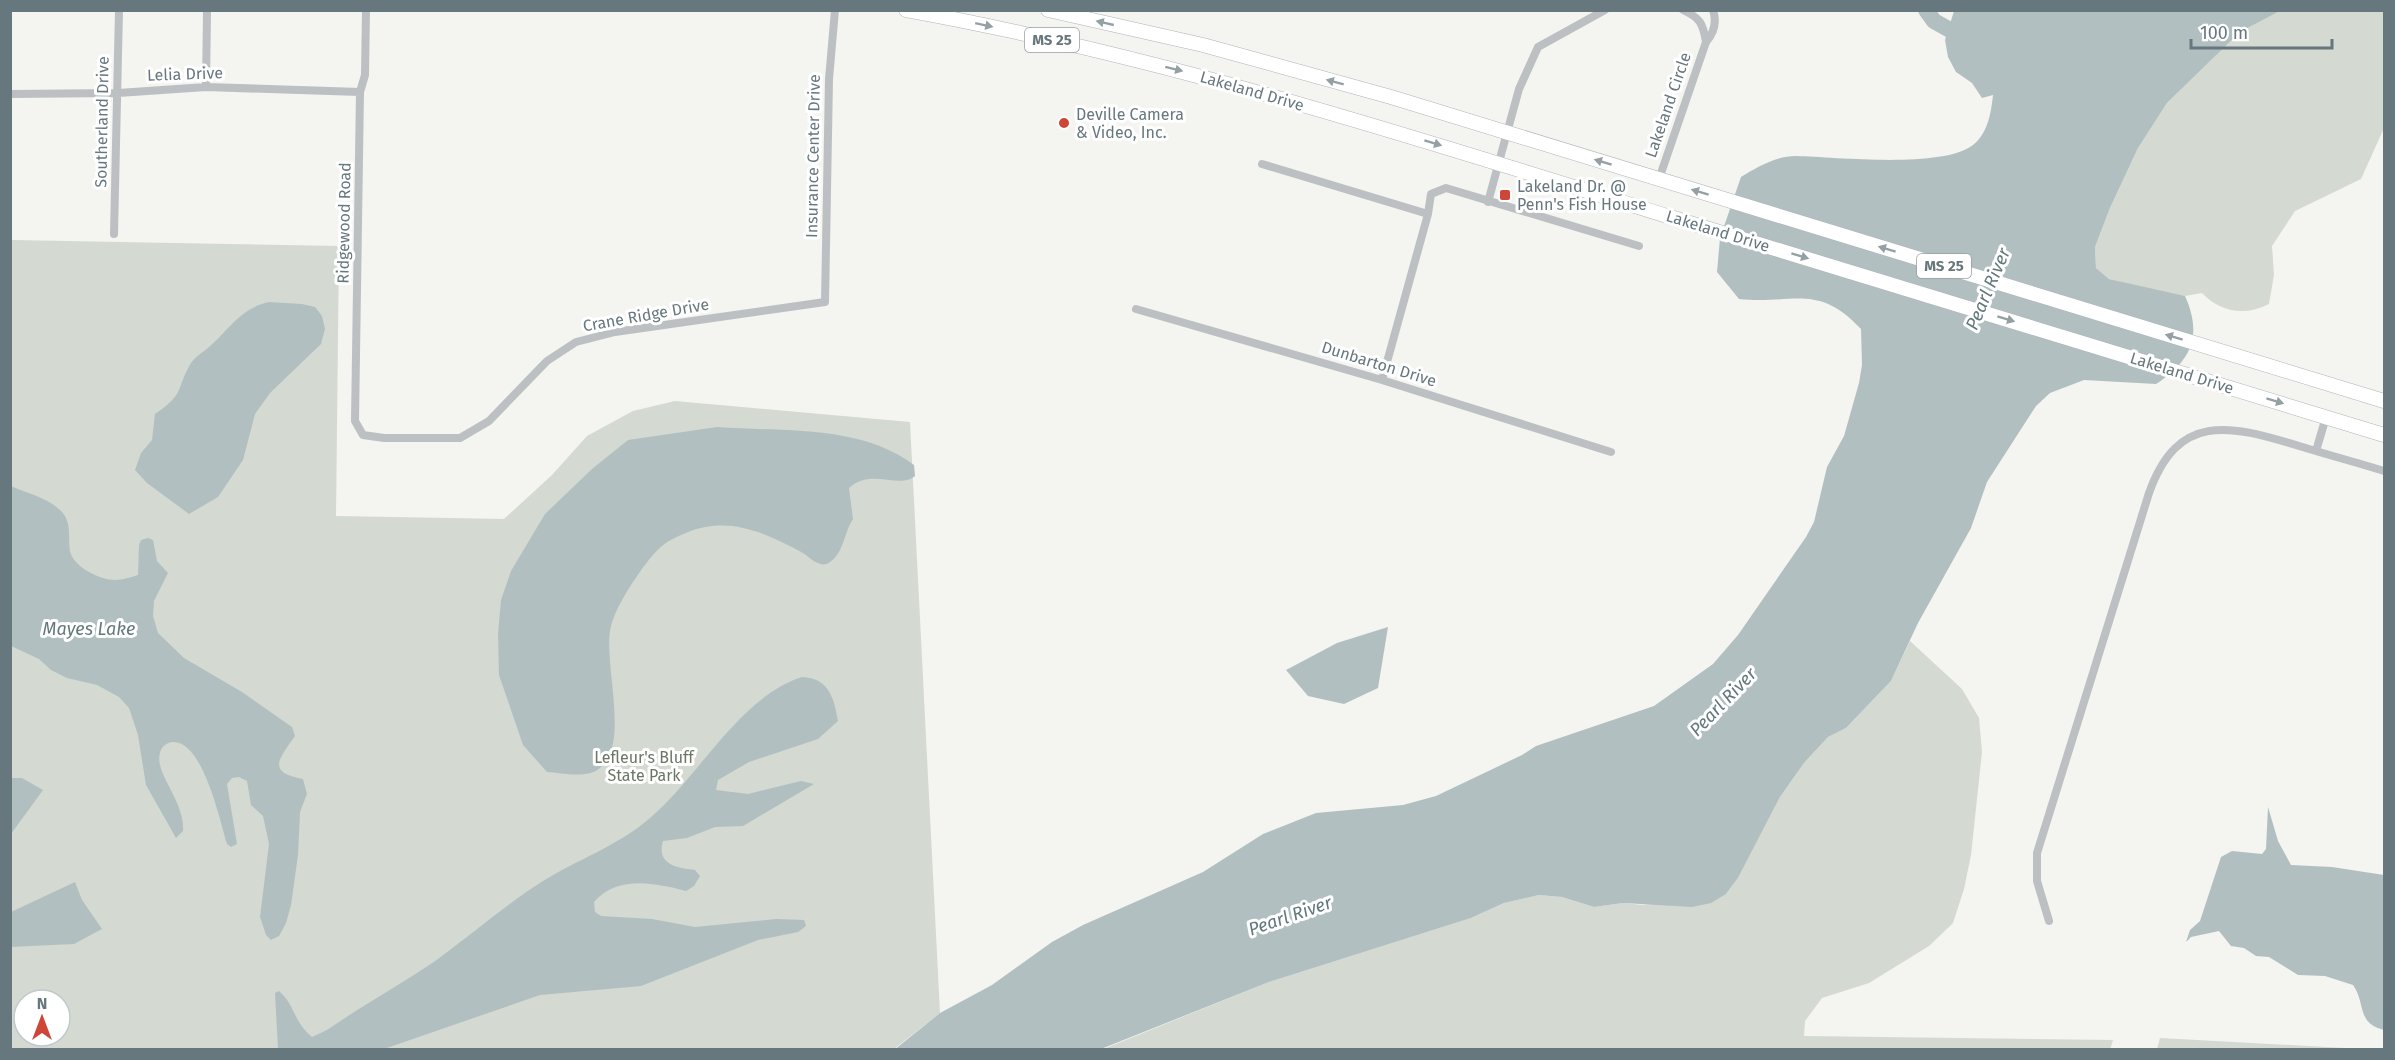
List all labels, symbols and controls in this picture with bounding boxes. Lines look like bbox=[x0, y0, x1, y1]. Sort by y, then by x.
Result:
scale bar bbox=[2191, 12, 2332, 50]
one-way arrow bbox=[1096, 18, 1114, 28]
one-way arrow bbox=[975, 21, 994, 30]
text: 100 m bbox=[2200, 22, 2248, 44]
road number: MS 25 bbox=[1025, 28, 1079, 52]
street label: Lakeland Circle bbox=[1641, 50, 1695, 160]
street label: Southerland Drive bbox=[91, 56, 113, 188]
street label: Lelia Drive bbox=[147, 63, 223, 85]
one-way arrow bbox=[1165, 65, 1183, 75]
street label: Lakeland Drive bbox=[1198, 67, 1306, 115]
street label: Insurance Center Drive bbox=[802, 74, 824, 238]
one-way arrow bbox=[1326, 76, 1344, 86]
place label: Deville Camera & Video, Inc. bbox=[1076, 105, 1184, 142]
marker: Deville Camera & Video, Inc. bbox=[1057, 116, 1071, 130]
one-way arrow bbox=[1424, 139, 1442, 148]
one-way arrow bbox=[1594, 157, 1612, 166]
street label: Ridgewood Road bbox=[333, 162, 355, 284]
place label: Lakeland Dr. @ Penn's Fish House bbox=[1517, 177, 1647, 214]
one-way arrow bbox=[1691, 187, 1709, 196]
marker: Lakeland Dr. @ Penn's Fish House bbox=[1498, 188, 1512, 202]
street label: Lakeland Drive bbox=[1664, 206, 1772, 256]
one-way arrow bbox=[1878, 244, 1896, 253]
water label: Pearl River bbox=[1961, 244, 2015, 333]
one-way arrow bbox=[1791, 252, 1809, 261]
road number: MS 25 bbox=[1917, 254, 1971, 278]
street label: Crane Ridge Drive bbox=[581, 295, 711, 335]
one-way arrow bbox=[1997, 315, 2015, 324]
one-way arrow bbox=[2165, 331, 2183, 341]
street label: Dunbarton Drive bbox=[1319, 337, 1439, 391]
street label: Lakeland Drive bbox=[2128, 348, 2236, 398]
one-way arrow bbox=[2266, 397, 2284, 407]
water label: Mayes Lake bbox=[43, 618, 135, 640]
water label: Pearl River bbox=[1685, 662, 1762, 741]
park label: Lefleur's Bluff State Park bbox=[594, 748, 695, 785]
water label: Pearl River bbox=[1245, 891, 1336, 941]
north arrow bbox=[12, 988, 72, 1048]
text: N bbox=[37, 994, 47, 1013]

